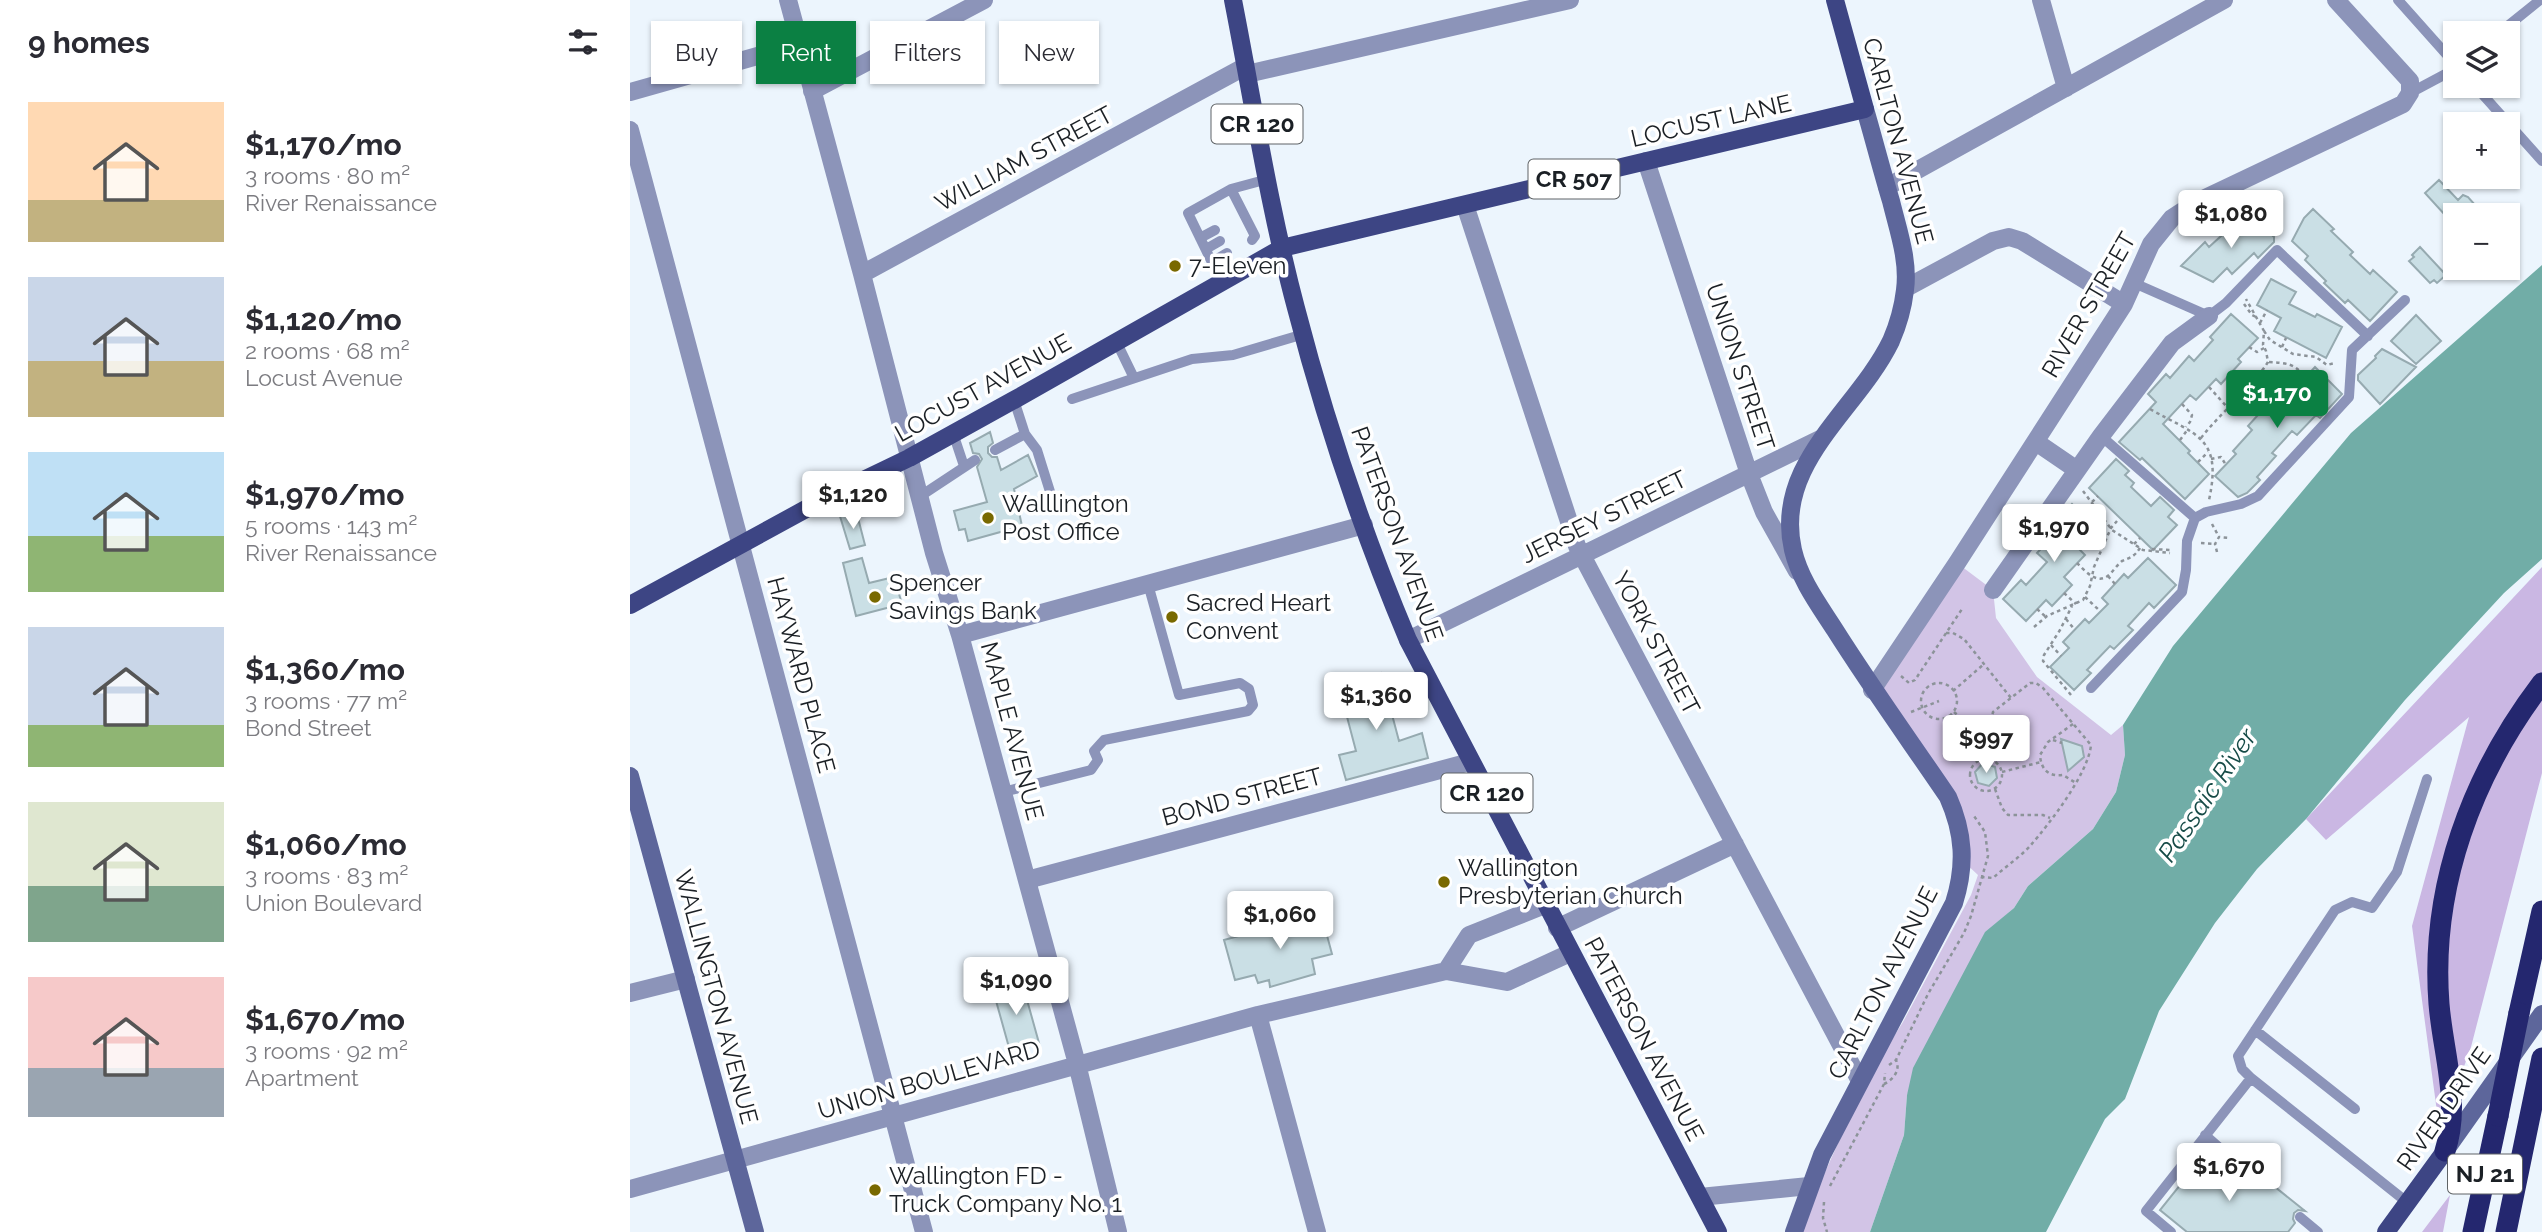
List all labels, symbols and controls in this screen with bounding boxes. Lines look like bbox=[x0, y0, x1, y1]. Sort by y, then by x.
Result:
chip: Buy bbox=[651, 21, 742, 84]
chip: Rent bbox=[756, 21, 856, 84]
chip: Filters bbox=[870, 21, 985, 84]
chip: New bbox=[999, 21, 1099, 84]
map controls bbox=[2443, 21, 2520, 280]
button: layers bbox=[2443, 21, 2520, 98]
icon: filters bbox=[564, 23, 602, 61]
text: 9 homes bbox=[28, 25, 150, 60]
street label: CARLTON AVENUE bbox=[1857, 35, 1940, 247]
street label: LOCUST LANE bbox=[1628, 88, 1794, 153]
street label: WILLIAM STREET bbox=[930, 99, 1118, 218]
road number: CR 120 bbox=[1212, 105, 1302, 144]
button: + bbox=[2443, 112, 2520, 189]
text: $1,170/mo bbox=[245, 127, 402, 162]
icon: home bbox=[84, 130, 168, 214]
road number: CR 507 bbox=[1528, 160, 1620, 198]
text: 3 rooms · 80 m² bbox=[245, 162, 410, 189]
text: River Renaissance bbox=[245, 189, 437, 216]
pin: $1,080 bbox=[2174, 190, 2288, 250]
text: $1,080 bbox=[2194, 199, 2268, 226]
button: − bbox=[2443, 203, 2520, 280]
street label: RIVER STREET bbox=[2035, 227, 2142, 383]
place label: 7-Eleven bbox=[1189, 251, 1287, 280]
marker: 7-Eleven bbox=[1167, 258, 1183, 274]
street label: UNION STREET bbox=[1700, 280, 1781, 454]
text: $1,120/mo bbox=[245, 302, 402, 337]
icon: home bbox=[84, 305, 168, 389]
street label: LOCUST AVENUE bbox=[890, 327, 1076, 448]
text: 2 rooms · 68 m² bbox=[245, 337, 410, 364]
text: Locust Avenue bbox=[245, 364, 403, 391]
pin: $1,170 bbox=[2220, 370, 2334, 430]
text: $1,170 bbox=[2242, 379, 2312, 406]
street label: PATERSON AVENUE bbox=[1345, 422, 1450, 645]
street label: JERSEY STREET bbox=[1516, 464, 1692, 569]
pin: $1,120 bbox=[796, 472, 910, 531]
text: $1,970/mo bbox=[245, 477, 404, 512]
icon: home bbox=[84, 480, 168, 564]
text: $1,120 bbox=[818, 480, 888, 507]
place label: Walllington Post Office bbox=[1002, 489, 1129, 546]
pin: $1,970 bbox=[1997, 504, 2111, 564]
marker: Walllington Post Office bbox=[980, 510, 996, 526]
text: 5 rooms · 143 m² bbox=[245, 512, 417, 539]
text: $1,970 bbox=[2018, 513, 2090, 540]
text: River Renaissance bbox=[245, 539, 437, 566]
street label: YORK STREET bbox=[1607, 566, 1707, 720]
place label: Spencer Savings Bank bbox=[889, 568, 1037, 625]
street label: HAYWARD PLACE bbox=[761, 574, 842, 776]
place label: Sacred Heart Convent bbox=[1186, 588, 1331, 645]
marker: Spencer Savings Bank bbox=[867, 589, 883, 605]
marker: Sacred Heart Convent bbox=[1164, 609, 1180, 625]
street label: MAPLE AVENUE bbox=[975, 639, 1050, 823]
text: $1,360/mo bbox=[245, 652, 405, 687]
icon: home bbox=[84, 655, 168, 739]
pin: $1,360 bbox=[1319, 672, 1433, 732]
text: $1,360 bbox=[1340, 681, 1412, 708]
text: 3 rooms · 77 m² bbox=[245, 687, 407, 714]
text: Bond Street bbox=[245, 714, 371, 741]
pin: $997 bbox=[1945, 716, 2027, 775]
water label: Passaic River bbox=[2152, 722, 2263, 867]
text: $997 bbox=[1959, 724, 2013, 751]
street label: BOND STREET bbox=[1159, 761, 1325, 832]
road number: CR 120 bbox=[1442, 774, 1533, 813]
text: $1,060/mo bbox=[245, 827, 407, 862]
icon: home bbox=[84, 830, 168, 914]
place label: Wallington Presbyterian Church bbox=[1458, 853, 1683, 910]
text: 3 rooms · 83 m² bbox=[245, 862, 408, 889]
street label: WALLINGTON AVENUE bbox=[669, 866, 764, 1127]
marker: Wallington Presbyterian Church bbox=[1436, 874, 1452, 890]
street label: CARLTON AVENUE bbox=[1821, 882, 1944, 1084]
text: Union Boulevard bbox=[245, 889, 422, 916]
pin: $1,060 bbox=[1223, 892, 1337, 951]
text: $1,060 bbox=[1243, 900, 1317, 927]
street label: PATERSON AVENUE bbox=[1578, 932, 1710, 1146]
pin: $1,090 bbox=[959, 958, 1073, 1017]
text: $1,090 bbox=[979, 966, 1053, 993]
text: $1,670/mo bbox=[245, 1002, 405, 1037]
icon: home bbox=[84, 1005, 168, 1089]
street label: UNION BOULEVARD bbox=[814, 1034, 1043, 1125]
text: 3 rooms · 92 m² bbox=[245, 1037, 408, 1064]
street label: RIVER DRIVE bbox=[2390, 1041, 2497, 1176]
text: Apartment bbox=[245, 1064, 359, 1091]
pin: $1,670 bbox=[2172, 1144, 2286, 1203]
text: $1,670 bbox=[2193, 1152, 2265, 1179]
road number: NJ 21 bbox=[2448, 1154, 2522, 1194]
place label: Wallington FD - Truck Company No. 1 bbox=[889, 1161, 1122, 1218]
marker: Wallington FD - Truck Company No. 1 bbox=[867, 1182, 883, 1198]

